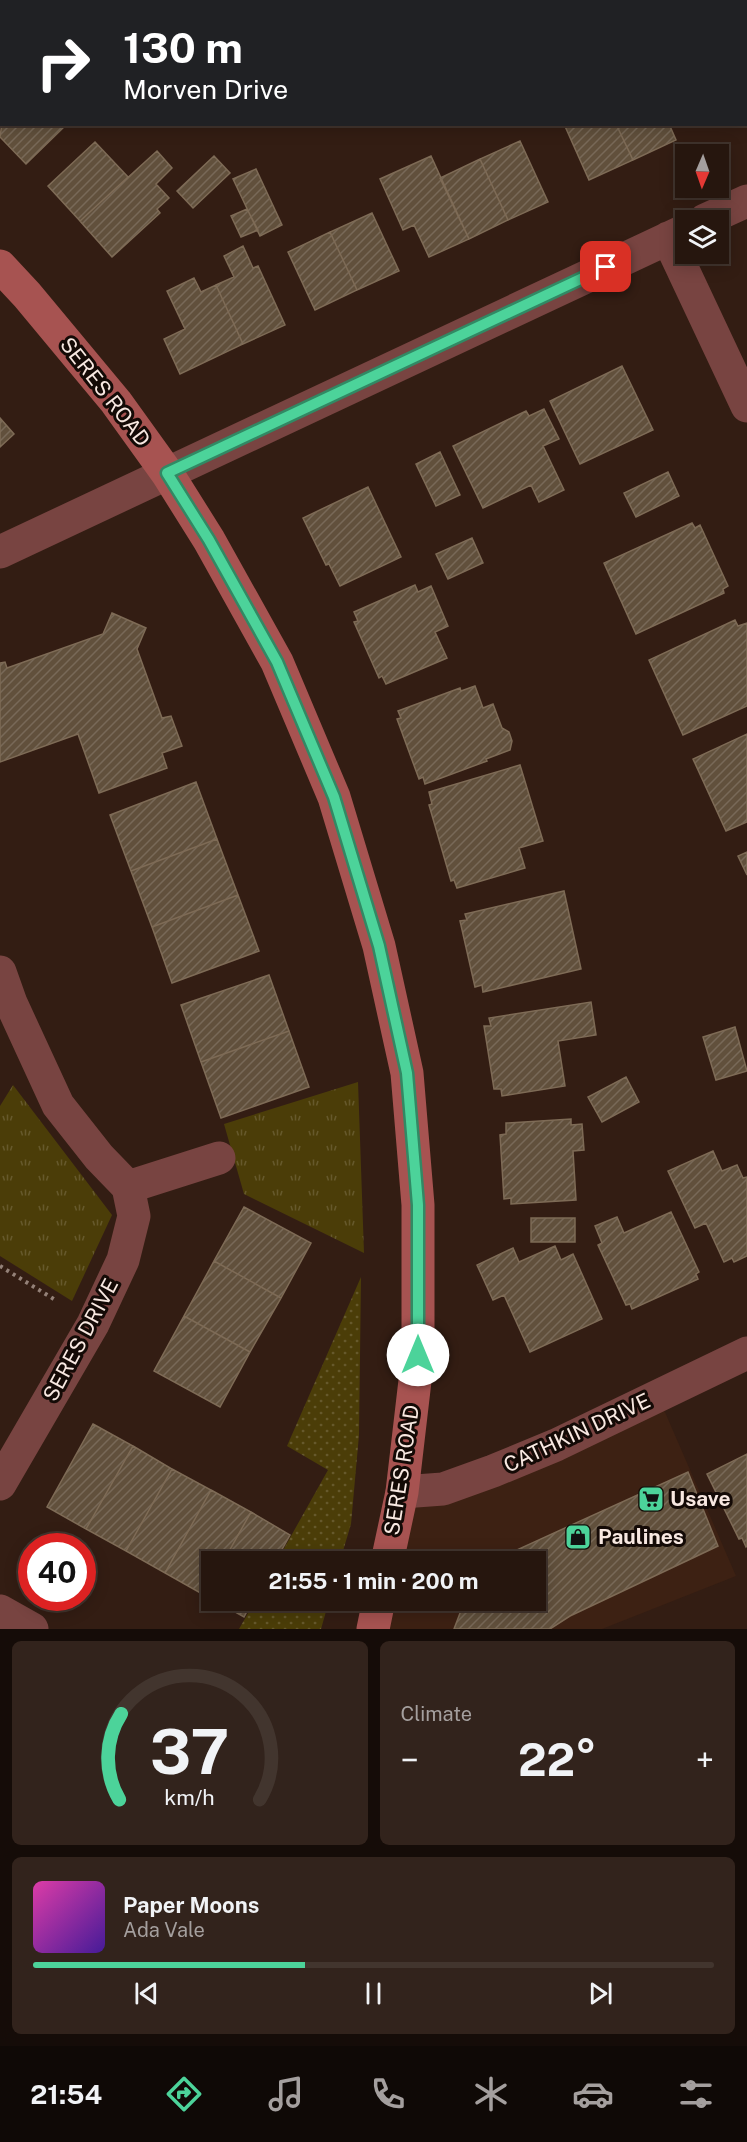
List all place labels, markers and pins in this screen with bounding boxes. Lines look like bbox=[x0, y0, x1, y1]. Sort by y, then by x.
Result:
pin bbox=[580, 241, 631, 292]
supermarket icon: Usave bbox=[636, 1484, 666, 1514]
place label: Usave bbox=[670, 1486, 731, 1511]
shop icon: Paulines bbox=[563, 1522, 593, 1552]
place label: Paulines bbox=[598, 1524, 684, 1549]

